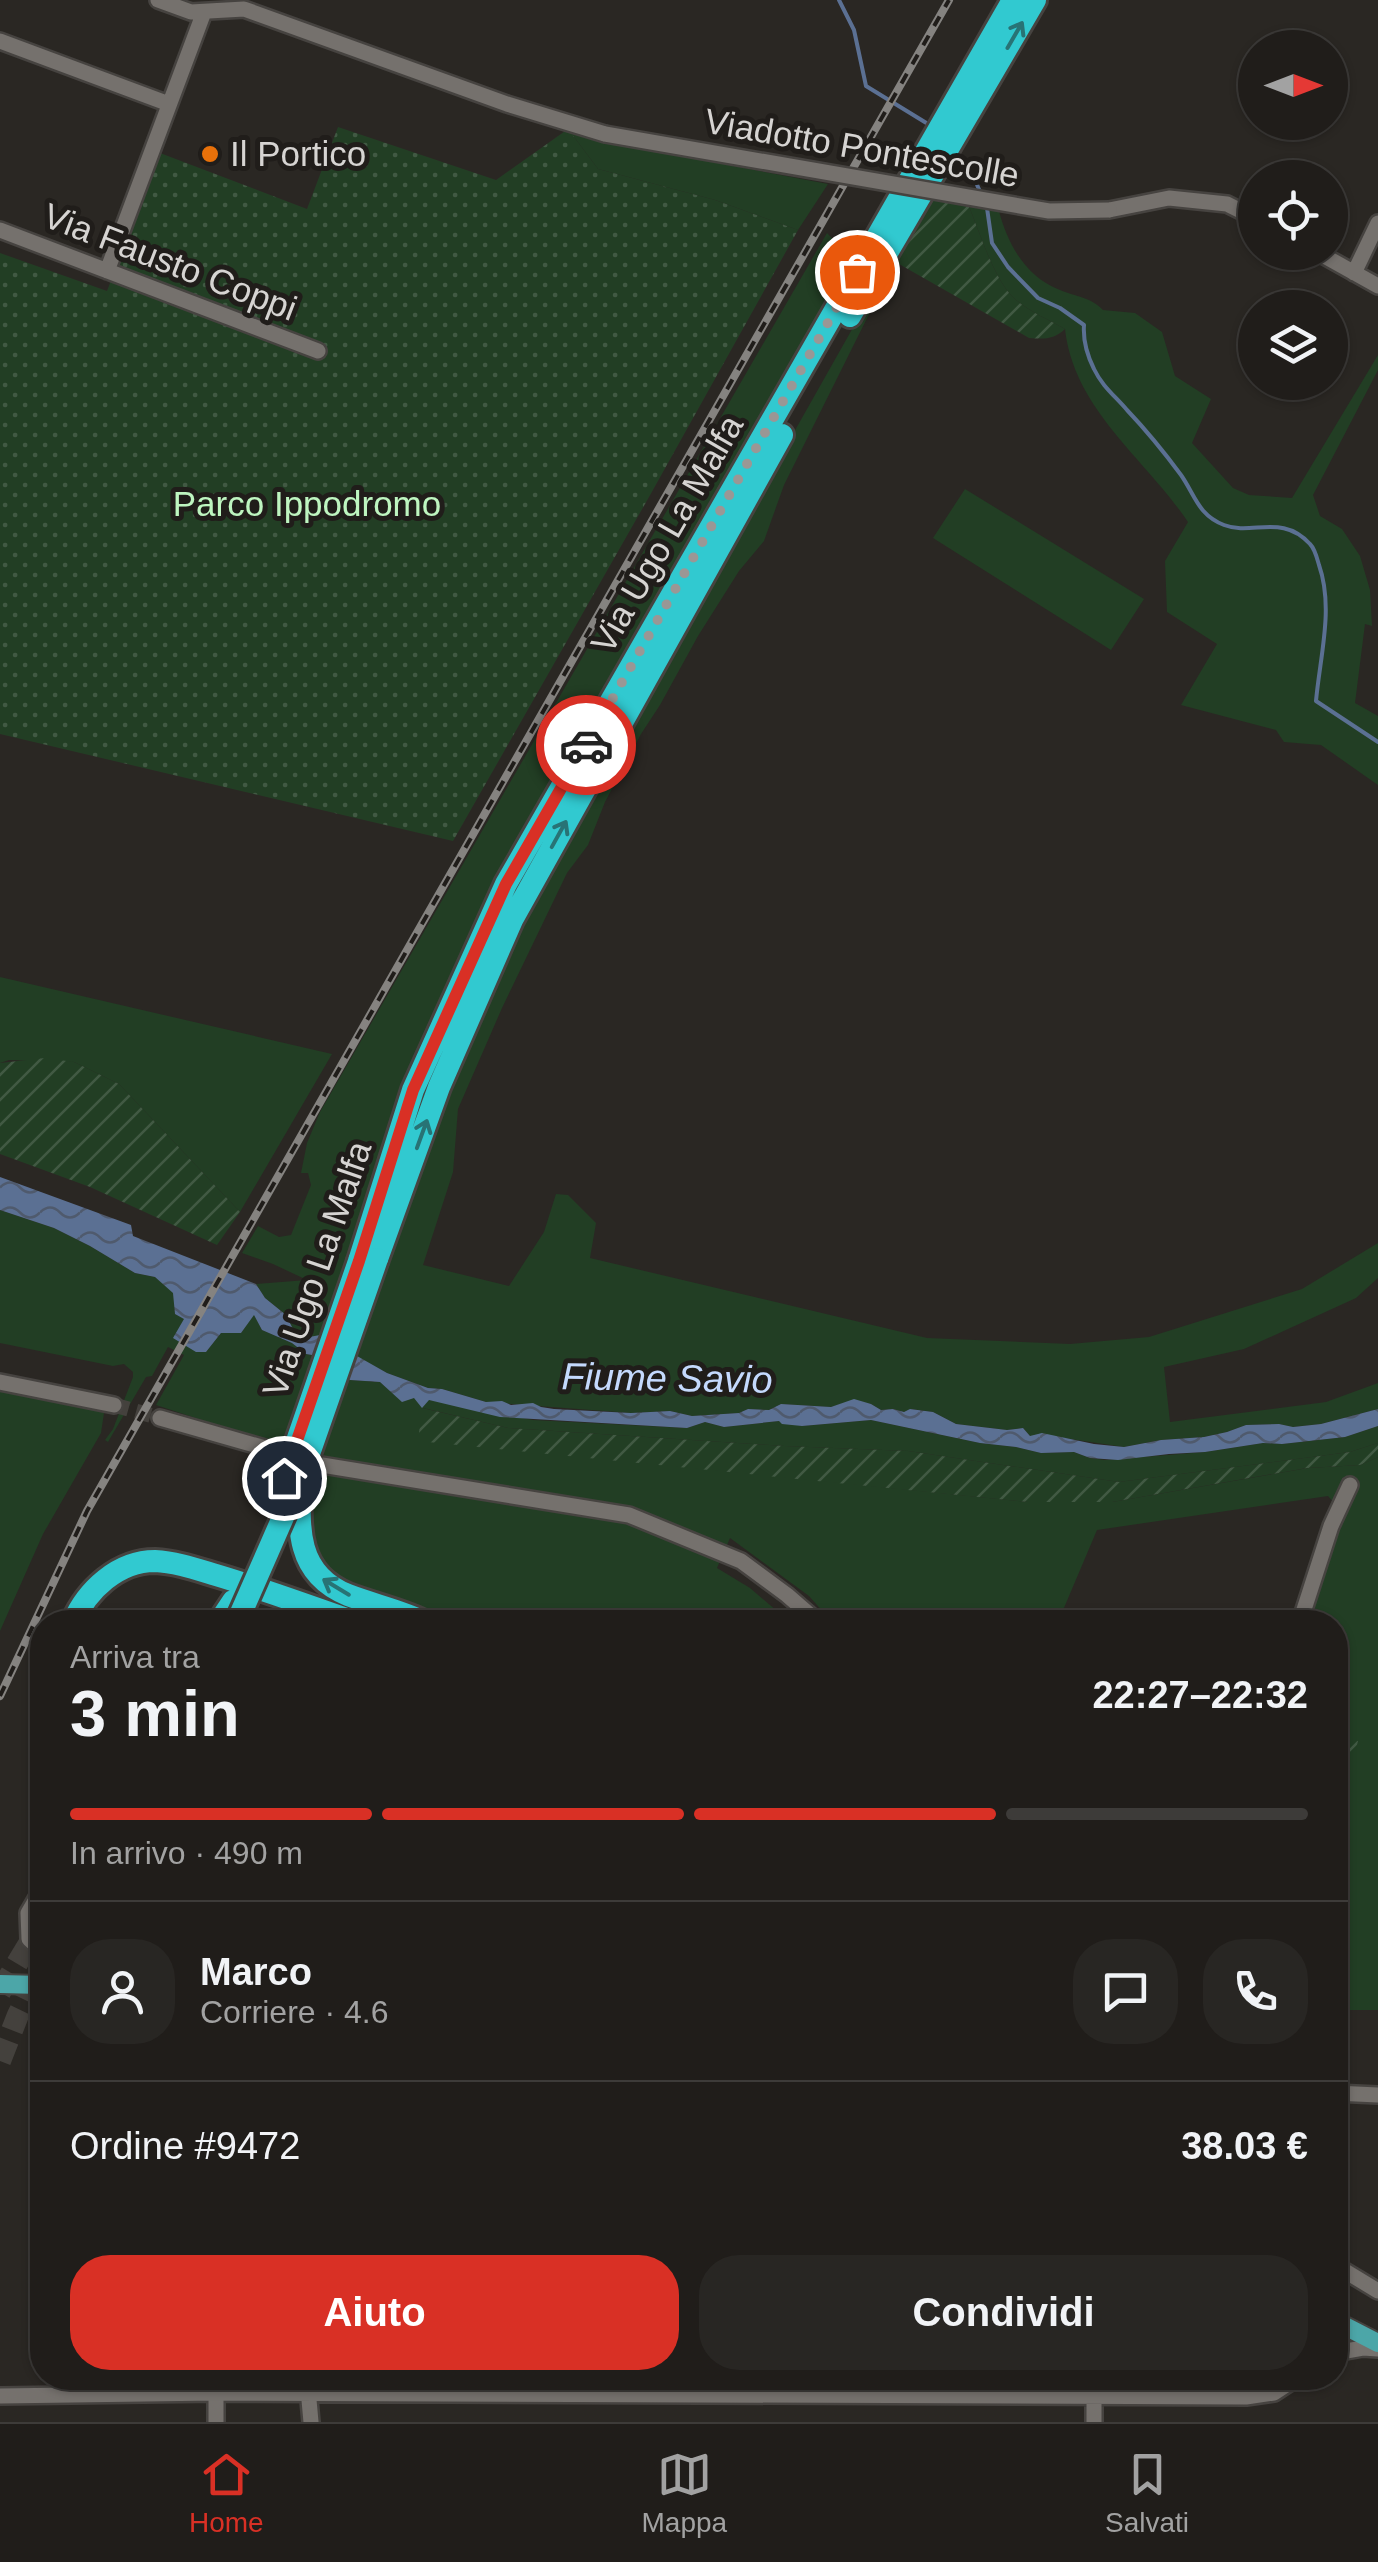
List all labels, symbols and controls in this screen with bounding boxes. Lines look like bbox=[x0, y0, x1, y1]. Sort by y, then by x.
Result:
one-way arrow bbox=[1005, 21, 1025, 50]
north arrow bbox=[1238, 30, 1348, 140]
map controls bbox=[1238, 30, 1348, 400]
street label: Viadotto Pontescolle bbox=[702, 101, 1022, 194]
place label: Il Portico bbox=[230, 134, 366, 173]
marker: Il Portico bbox=[199, 143, 221, 165]
button: locate bbox=[1238, 160, 1348, 270]
street label: Via Fausto Coppi bbox=[38, 195, 302, 328]
pin bbox=[815, 230, 900, 315]
icon: bag bbox=[830, 245, 885, 300]
button: layers bbox=[1238, 290, 1348, 400]
street label: Via Ugo La Malfa bbox=[583, 408, 751, 659]
park label: Parco Ippodromo bbox=[173, 484, 441, 523]
courier bbox=[536, 695, 636, 795]
icon: car bbox=[559, 718, 614, 773]
one-way arrow bbox=[550, 820, 570, 850]
one-way arrow bbox=[414, 1120, 432, 1151]
street label: Via Ugo La Malfa bbox=[254, 1135, 379, 1402]
water label: Fiume Savio bbox=[561, 1355, 773, 1401]
pin bbox=[242, 1436, 327, 1521]
icon: home bbox=[257, 1451, 312, 1506]
one-way arrow bbox=[322, 1577, 351, 1597]
text: Arriva tra bbox=[70, 1639, 200, 1675]
text: 22:27–22:32 bbox=[1092, 1674, 1308, 1716]
text: 3 min bbox=[70, 1677, 240, 1750]
text: In arrivo · 490 m bbox=[70, 1835, 303, 1871]
button: person bbox=[70, 1939, 175, 2044]
button: chat bbox=[1073, 1939, 1178, 2044]
button: phone bbox=[1203, 1939, 1308, 2044]
text: Marco bbox=[200, 1951, 312, 1993]
text: Corriere · 4.6 bbox=[200, 1994, 389, 2030]
text: Ordine #9472 bbox=[70, 2125, 300, 2167]
text: 38.03 € bbox=[1181, 2125, 1308, 2167]
button: Aiuto bbox=[70, 2255, 679, 2370]
button: Condividi bbox=[699, 2255, 1308, 2370]
tab: Home bbox=[189, 2447, 264, 2539]
tab: Mappa bbox=[642, 2447, 727, 2539]
tab: Salvati bbox=[1105, 2447, 1189, 2539]

